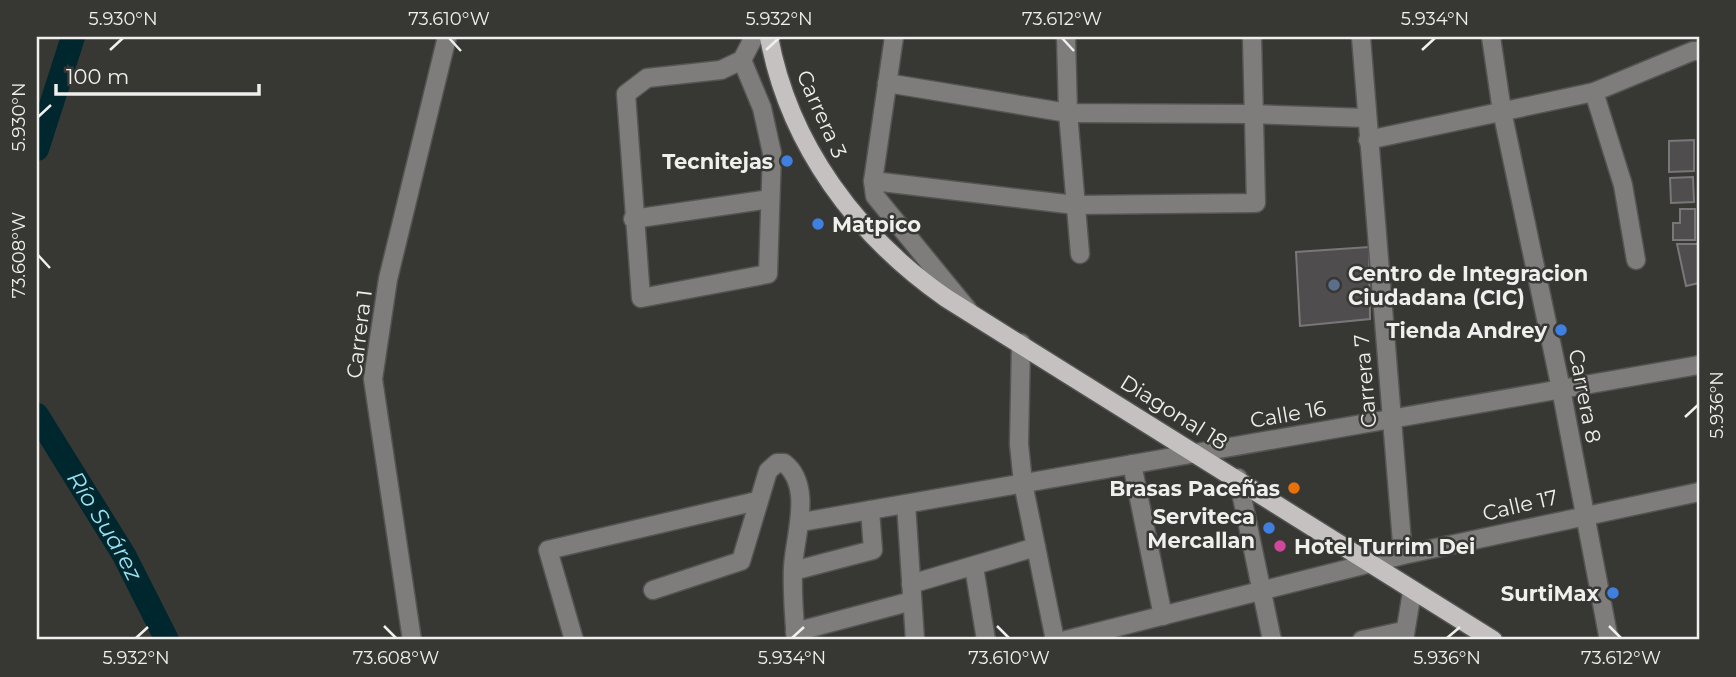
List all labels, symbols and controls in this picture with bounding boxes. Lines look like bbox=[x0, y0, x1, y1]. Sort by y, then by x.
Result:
text: 5.930°N bbox=[88, 8, 158, 30]
text: 73.610°W bbox=[408, 8, 490, 30]
text: 5.932°N bbox=[745, 8, 813, 30]
text: 73.612°W bbox=[1022, 8, 1102, 30]
text: 5.934°N bbox=[1401, 8, 1469, 30]
scale bar bbox=[56, 52, 259, 96]
text: 100 m bbox=[66, 64, 129, 89]
street label: Carrera 3 bbox=[792, 66, 852, 162]
text: 5.930°N bbox=[8, 82, 30, 152]
place label: Tecnitejas bbox=[662, 149, 773, 174]
marker: Tecnitejas bbox=[779, 153, 795, 169]
text: 73.608°W bbox=[8, 212, 30, 298]
place label: Matpico bbox=[832, 212, 921, 237]
marker: Matpico bbox=[810, 216, 826, 232]
place label: Centro de Integracion Ciudadana (CIC) bbox=[1348, 261, 1588, 310]
marker: Centro de Integracion Ciudadana (CIC) bbox=[1326, 277, 1342, 293]
street label: Carrera 1 bbox=[341, 288, 377, 380]
place label: Tienda Andrey bbox=[1387, 318, 1547, 343]
marker: Tienda Andrey bbox=[1553, 322, 1569, 338]
street label: Carrera 7 bbox=[1348, 333, 1382, 429]
street label: Carrera 8 bbox=[1564, 347, 1606, 445]
street label: Diagonal 18 bbox=[1116, 369, 1232, 455]
text: 5.936°N bbox=[1706, 371, 1728, 439]
street label: Calle 16 bbox=[1248, 395, 1328, 433]
water label: Río Suárez bbox=[61, 466, 149, 585]
place label: Brasas Paceñas bbox=[1109, 476, 1280, 501]
marker: Brasas Paceñas bbox=[1286, 480, 1302, 496]
street label: Calle 17 bbox=[1480, 484, 1560, 526]
place label: Serviteca Mercallan bbox=[1147, 504, 1255, 553]
marker: Serviteca Mercallan bbox=[1261, 520, 1277, 536]
place label: Hotel Turrim Dei bbox=[1294, 534, 1475, 559]
marker: Hotel Turrim Dei bbox=[1272, 538, 1288, 554]
place label: SurtiMax bbox=[1501, 581, 1600, 606]
marker: SurtiMax bbox=[1605, 585, 1621, 601]
text: 5.932°N bbox=[102, 647, 170, 669]
text: 73.608°W bbox=[353, 647, 439, 669]
text: 5.934°N bbox=[758, 647, 826, 669]
text: 73.610°W bbox=[968, 647, 1050, 669]
text: 5.936°N bbox=[1413, 647, 1481, 669]
text: 73.612°W bbox=[1581, 647, 1661, 669]

